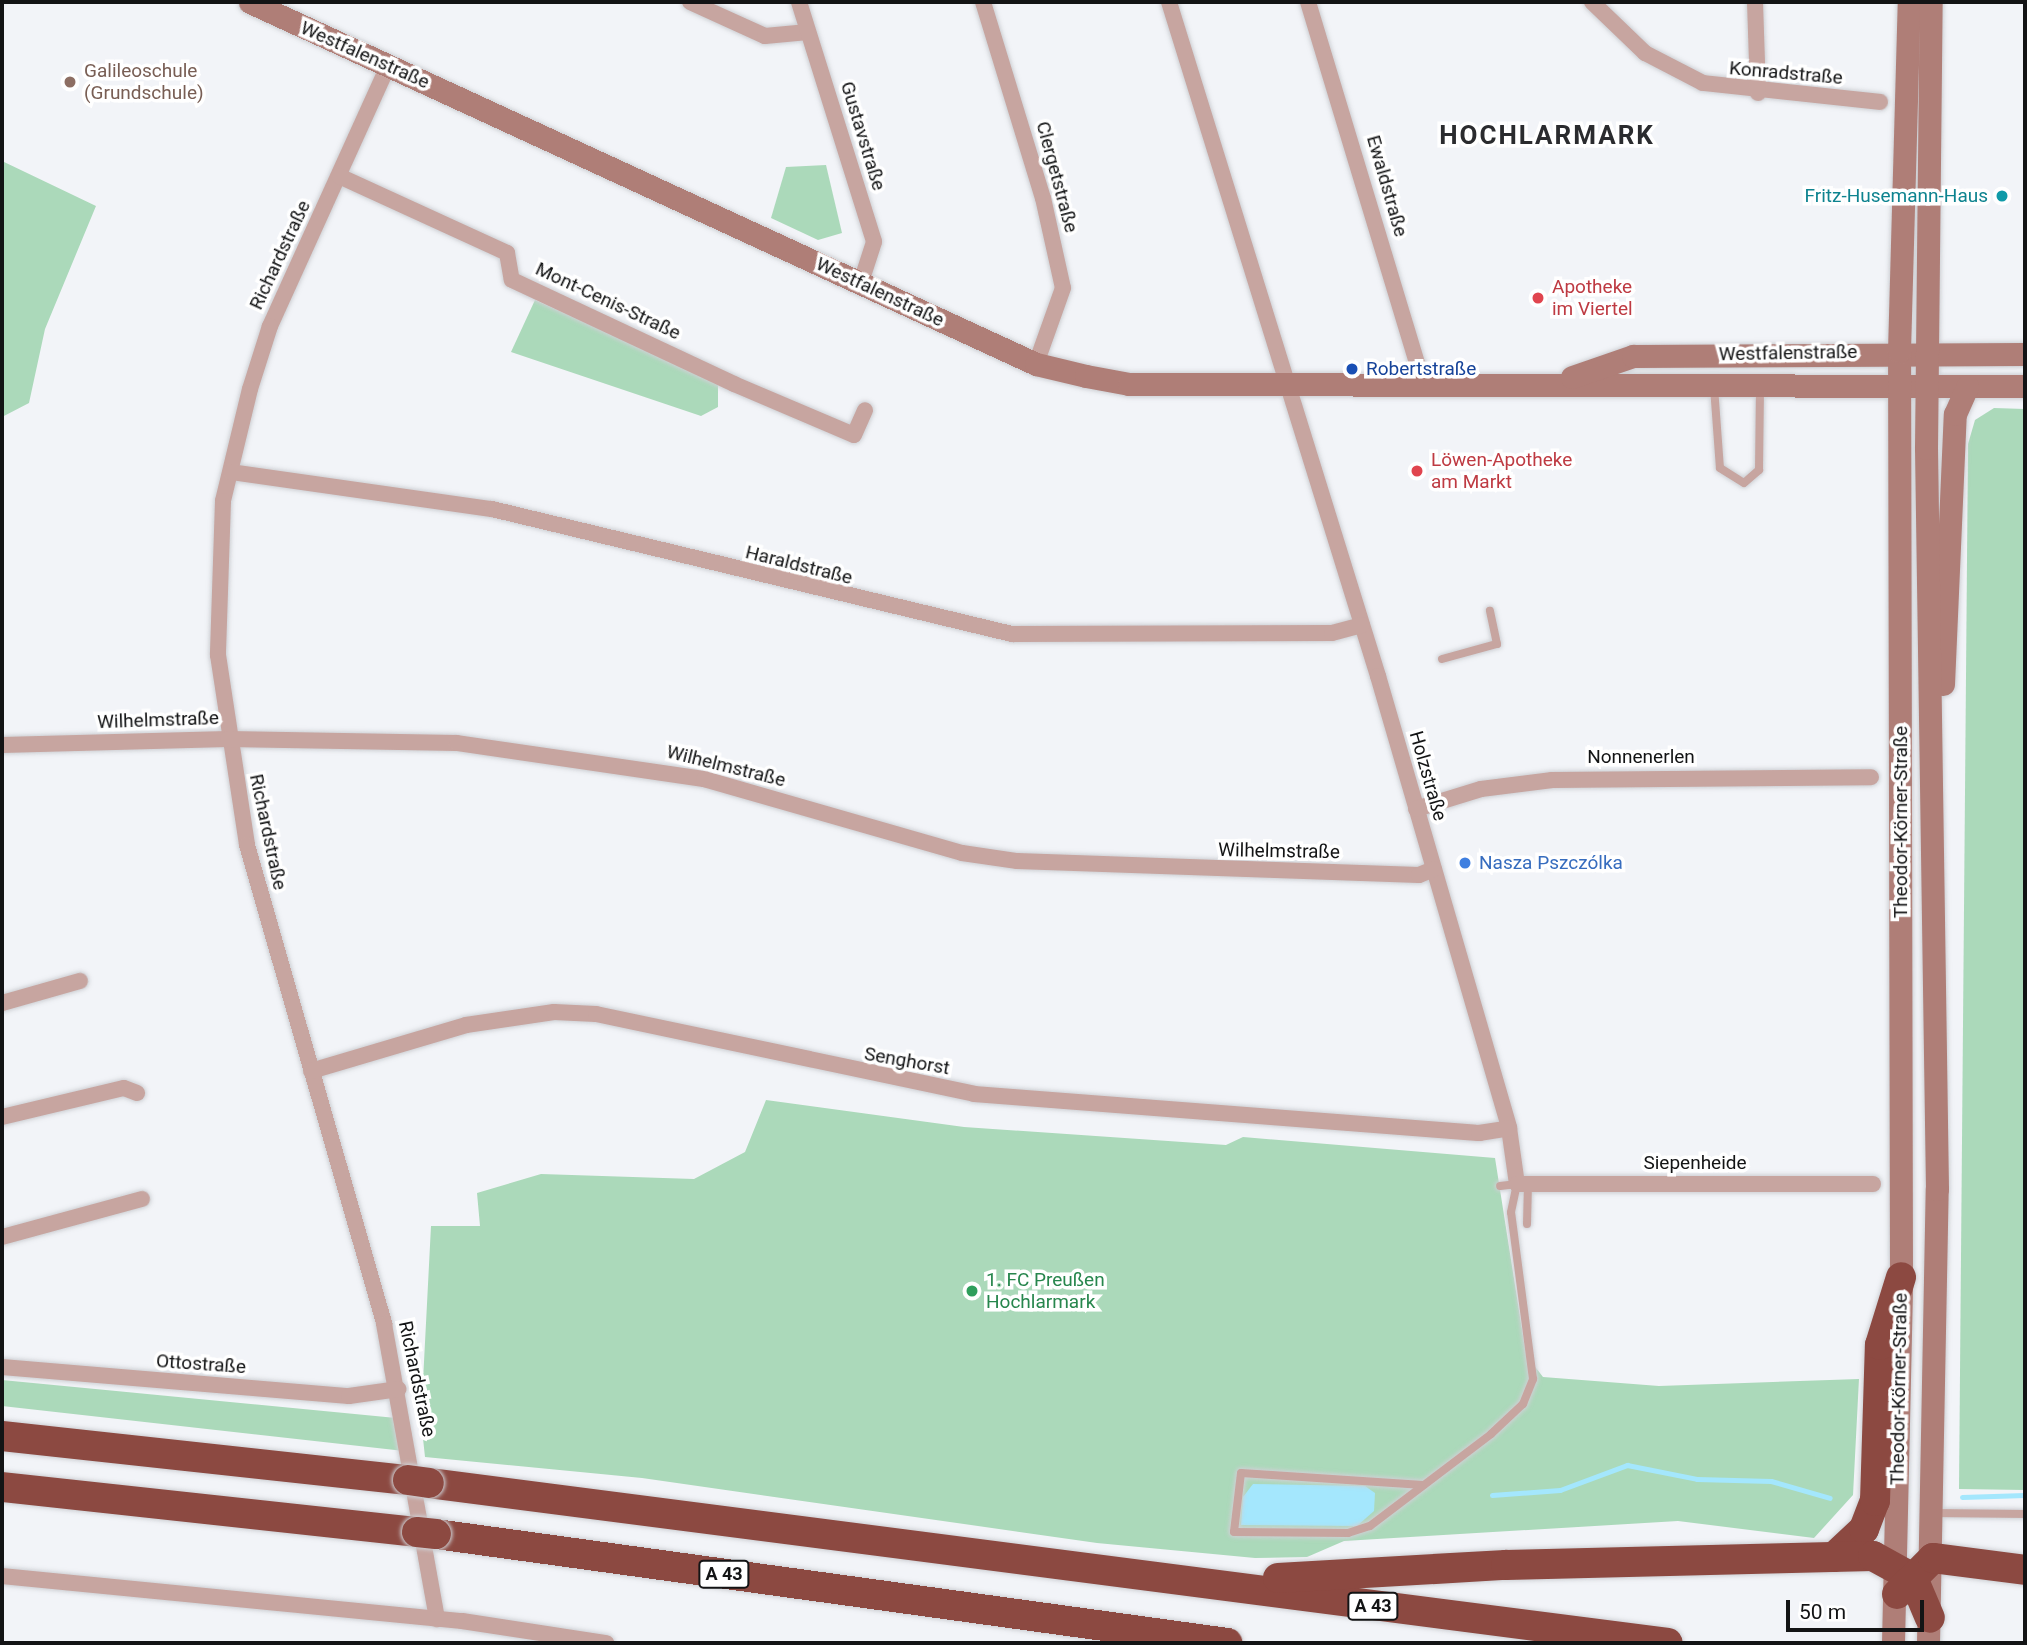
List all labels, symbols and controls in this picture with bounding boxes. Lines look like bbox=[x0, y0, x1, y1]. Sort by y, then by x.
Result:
street label: Westfalenstraße bbox=[297, 16, 433, 94]
street label: Konradstraße bbox=[1728, 57, 1844, 89]
place label: Galileoschule (Grundschule) bbox=[84, 60, 204, 104]
marker: Galileoschule (Grundschule) bbox=[62, 74, 78, 90]
street label: Gustavstraße bbox=[836, 79, 890, 193]
street label: Clergetstraße bbox=[1031, 119, 1083, 235]
district label: HOCHLARMARK bbox=[1441, 120, 1653, 152]
street label: Ewaldstraße bbox=[1362, 133, 1412, 239]
place label: Fritz-Husemann-Haus bbox=[1804, 185, 1988, 207]
marker: Fritz-Husemann-Haus bbox=[1994, 188, 2010, 204]
street label: Richardstraße bbox=[245, 197, 315, 313]
street label: Westfalenstraße bbox=[812, 252, 948, 332]
street label: Mont-Cenis-Straße bbox=[532, 257, 684, 345]
place label: Apotheke im Viertel bbox=[1552, 276, 1633, 320]
marker: Apotheke im Viertel bbox=[1530, 290, 1546, 306]
street label: Westfalenstraße bbox=[1719, 340, 1857, 366]
place label: Robertstraße bbox=[1366, 358, 1476, 380]
marker: Robertstraße bbox=[1344, 361, 1360, 377]
place label: Löwen-Apotheke am Markt bbox=[1431, 449, 1572, 493]
marker: Löwen-Apotheke am Markt bbox=[1409, 463, 1425, 479]
street label: Haraldstraße bbox=[743, 541, 855, 589]
street label: Wilhelmstraße bbox=[97, 706, 219, 734]
street label: Theodor-Körner-Straße bbox=[1890, 726, 1912, 918]
street label: Holzstraße bbox=[1404, 729, 1452, 823]
street label: Wilhelmstraße bbox=[664, 740, 788, 792]
street label: Nonnenerlen bbox=[1587, 746, 1695, 768]
street label: Richardstraße bbox=[245, 772, 291, 892]
street label: Wilhelmstraße bbox=[1218, 839, 1340, 863]
place label: Nasza Pszczólka bbox=[1479, 852, 1623, 874]
marker: Nasza Pszczólka bbox=[1457, 855, 1473, 871]
street label: Senghorst bbox=[863, 1042, 951, 1080]
street label: Siepenheide bbox=[1643, 1152, 1747, 1174]
place label: 1. FC Preußen Hochlarmark bbox=[986, 1269, 1105, 1313]
marker: 1. FC Preußen Hochlarmark bbox=[964, 1283, 980, 1299]
street label: Theodor-Körner-Straße bbox=[1886, 1293, 1912, 1485]
street label: Richardstraße bbox=[394, 1319, 440, 1439]
street label: Ottostraße bbox=[155, 1349, 247, 1379]
road number: A 43 bbox=[698, 1560, 750, 1588]
scale bar bbox=[1789, 1586, 1927, 1630]
road number: A 43 bbox=[1347, 1591, 1399, 1620]
text: 50 m bbox=[1799, 1600, 1846, 1624]

